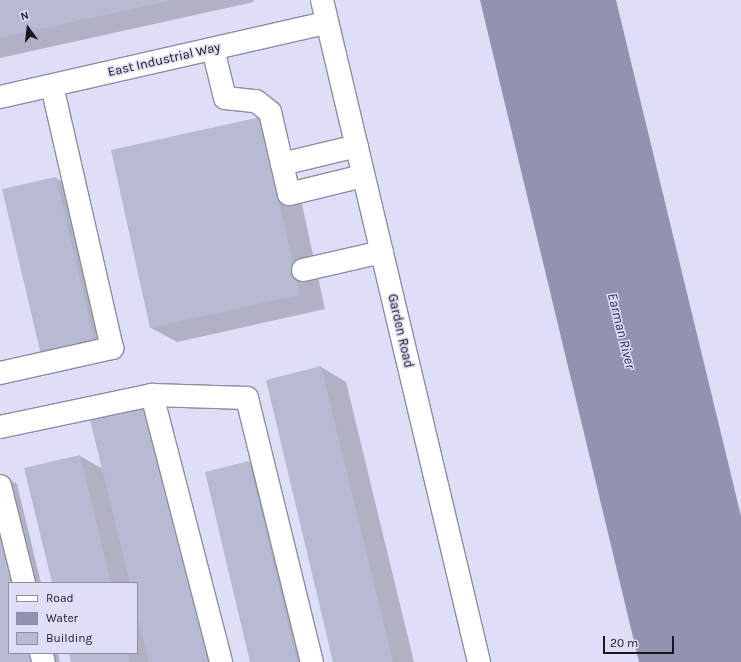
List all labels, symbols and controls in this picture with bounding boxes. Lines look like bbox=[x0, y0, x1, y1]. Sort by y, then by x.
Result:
north arrow bbox=[8, 8, 48, 48]
text: N bbox=[19, 9, 30, 23]
street label: East Industrial Way bbox=[106, 39, 222, 81]
water label: Earman River bbox=[603, 291, 639, 371]
street label: Garden Road bbox=[384, 292, 416, 370]
legend bbox=[8, 582, 138, 654]
text: Road bbox=[46, 591, 74, 605]
text: Water bbox=[46, 611, 78, 625]
scale bar bbox=[605, 628, 676, 654]
text: Building bbox=[46, 631, 92, 645]
text: 20 m bbox=[610, 636, 638, 650]

